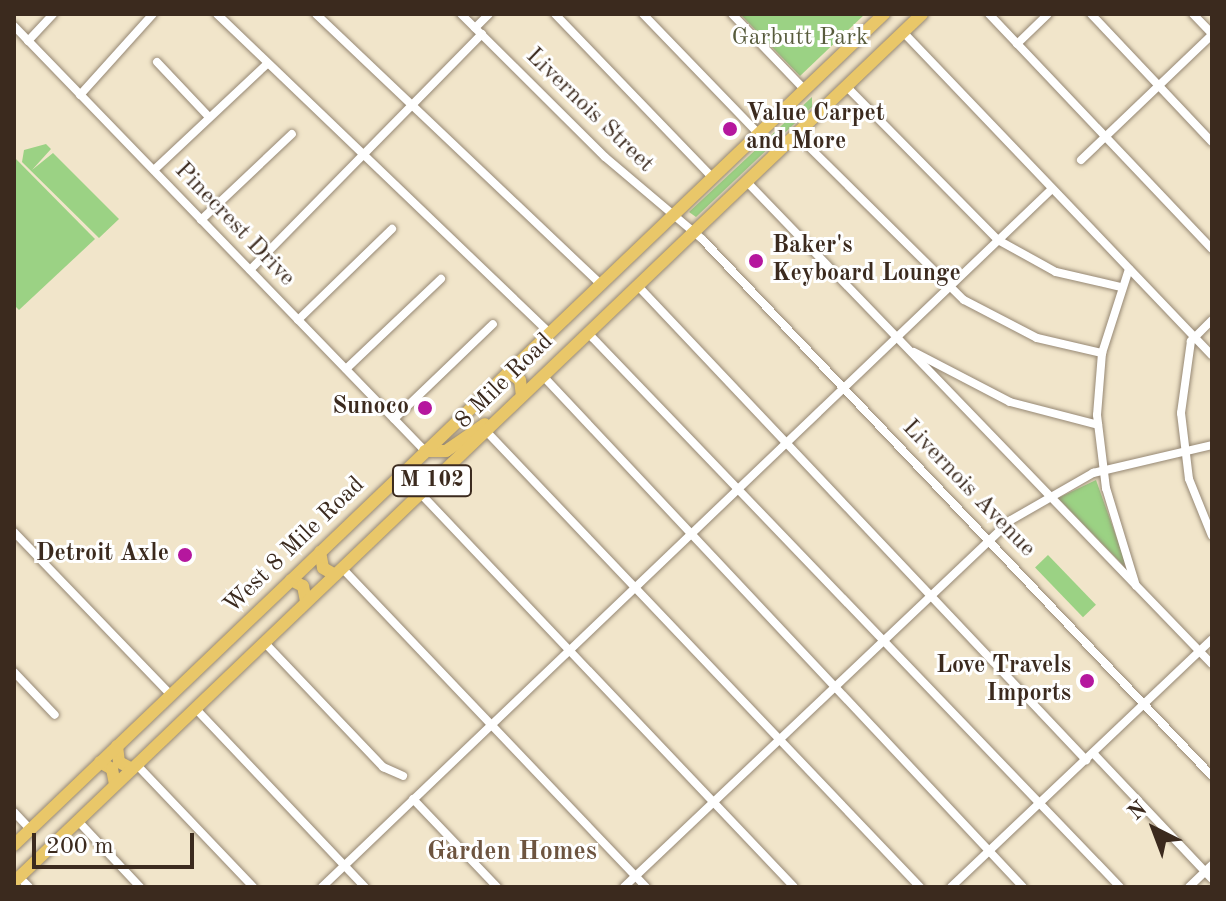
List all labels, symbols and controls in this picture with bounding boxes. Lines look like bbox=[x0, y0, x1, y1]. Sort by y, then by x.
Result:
park label: Garbutt Park bbox=[731, 25, 869, 53]
street label: Livernois Street bbox=[519, 43, 659, 179]
place label: Value Carpet and More bbox=[746, 101, 885, 157]
marker: Value Carpet and More bbox=[721, 120, 739, 138]
street label: Pinecrest Drive bbox=[168, 157, 300, 293]
place label: Baker's Keyboard Lounge bbox=[772, 233, 961, 289]
marker: Baker's Keyboard Lounge bbox=[747, 252, 765, 270]
street label: 8 Mile Road bbox=[450, 328, 560, 436]
place label: Sunoco bbox=[332, 394, 409, 422]
marker: Sunoco bbox=[416, 399, 434, 417]
street label: Livernois Avenue bbox=[895, 414, 1041, 564]
road number: M 102 bbox=[390, 463, 474, 499]
street label: West 8 Mile Road bbox=[219, 471, 371, 621]
place label: Detroit Axle bbox=[36, 541, 169, 569]
marker: Detroit Axle bbox=[176, 546, 194, 564]
place label: Love Travels Imports bbox=[936, 653, 1071, 709]
marker: Love Travels Imports bbox=[1078, 672, 1096, 690]
north arrow bbox=[1114, 789, 1194, 869]
text: N bbox=[1124, 797, 1152, 825]
scale bar bbox=[36, 817, 198, 867]
text: 200 m bbox=[46, 835, 114, 859]
district label: Garden Homes bbox=[427, 837, 597, 869]

